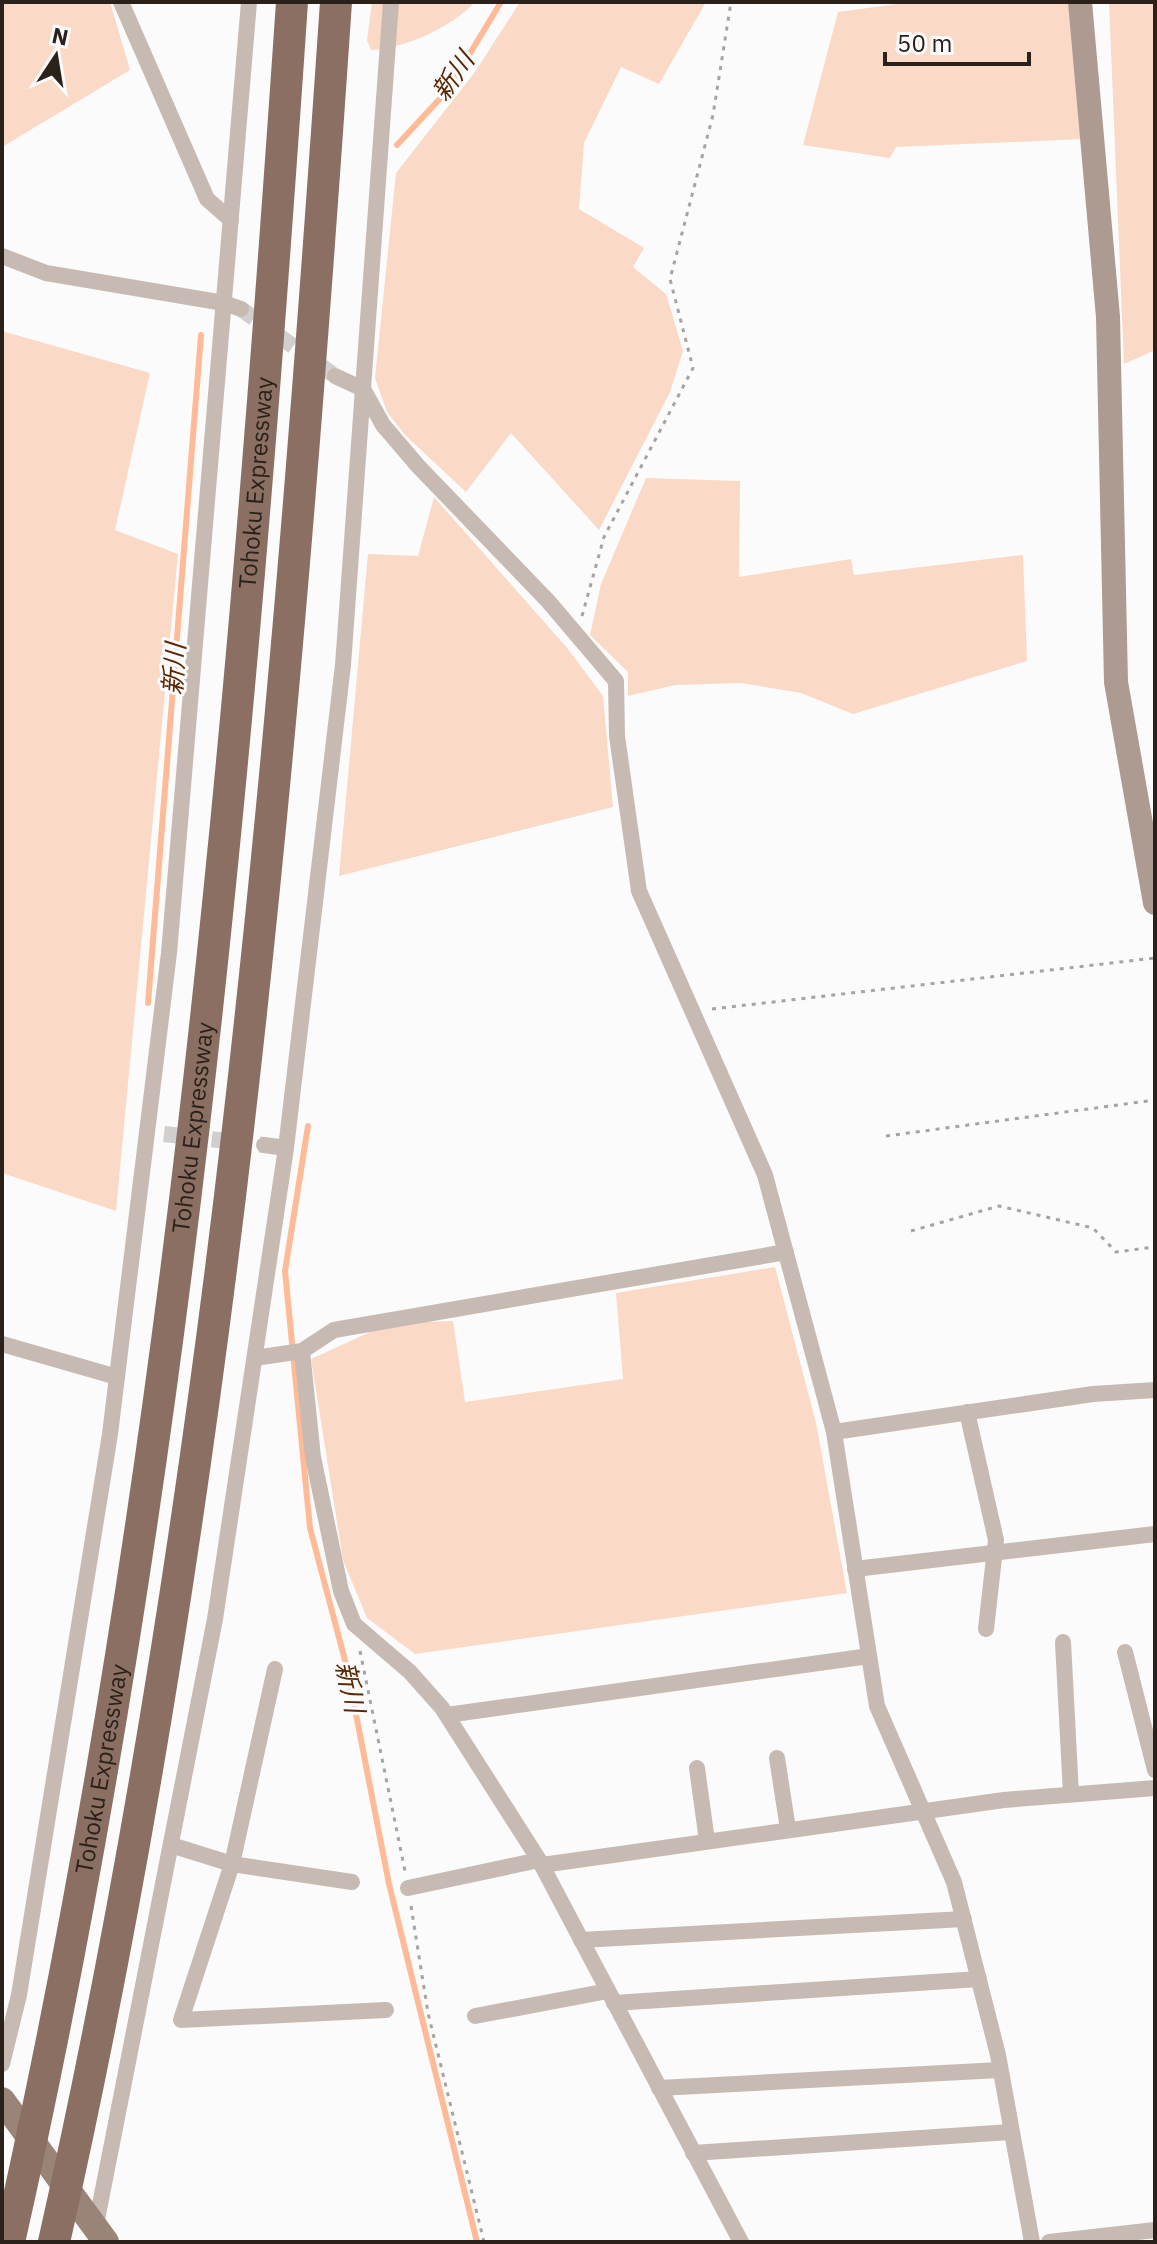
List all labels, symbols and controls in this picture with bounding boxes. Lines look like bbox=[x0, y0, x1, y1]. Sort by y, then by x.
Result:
north arrow bbox=[16, 16, 96, 96]
scale bar bbox=[885, 16, 1029, 66]
text: N bbox=[49, 20, 71, 52]
text: 50 m bbox=[897, 27, 952, 59]
water label: 新川 bbox=[423, 42, 483, 106]
street label: Tohoku Expressway bbox=[231, 376, 280, 590]
water label: 新川 bbox=[154, 639, 192, 696]
street label: Tohoku Expressway bbox=[164, 1020, 220, 1235]
water label: 新川 bbox=[329, 1658, 374, 1719]
street label: Tohoku Expressway bbox=[67, 1662, 135, 1876]

